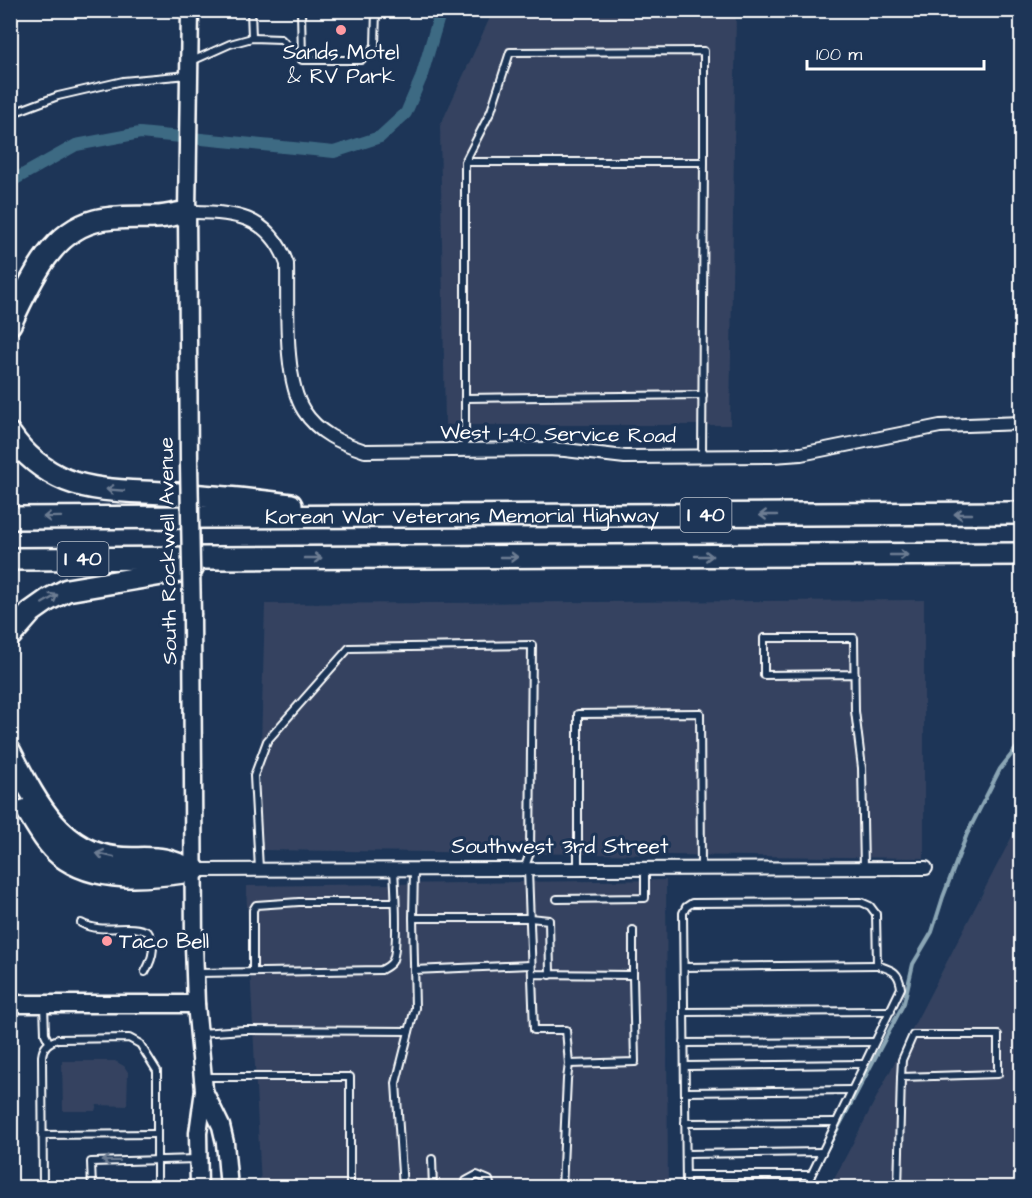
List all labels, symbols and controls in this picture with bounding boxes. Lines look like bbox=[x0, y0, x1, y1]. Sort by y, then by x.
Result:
marker: Sands Motel & RV Park bbox=[334, 23, 348, 37]
scale bar bbox=[807, 33, 984, 71]
place label: Sands Motel & RV Park bbox=[283, 38, 399, 91]
text: 100 m bbox=[816, 42, 862, 67]
street label: West I-40 Service Road bbox=[440, 417, 676, 451]
street label: South Rockwell Avenue bbox=[152, 437, 184, 665]
one-way arrow bbox=[106, 484, 126, 495]
road number: I 40 bbox=[680, 498, 732, 532]
street label: Korean War Veterans Memorial Highway bbox=[265, 500, 660, 532]
one-way arrow bbox=[954, 508, 974, 520]
one-way arrow bbox=[759, 509, 779, 521]
one-way arrow bbox=[42, 512, 62, 523]
road number: I 40 bbox=[58, 542, 109, 576]
one-way arrow bbox=[889, 549, 909, 561]
one-way arrow bbox=[694, 550, 714, 562]
one-way arrow bbox=[499, 551, 519, 563]
one-way arrow bbox=[303, 552, 323, 564]
one-way arrow bbox=[41, 593, 58, 605]
street label: Southwest 3rd Street bbox=[452, 832, 669, 861]
one-way arrow bbox=[95, 849, 114, 861]
place label: Taco Bell bbox=[119, 927, 209, 956]
marker: Taco Bell bbox=[100, 934, 114, 948]
one-way arrow bbox=[102, 1156, 122, 1167]

